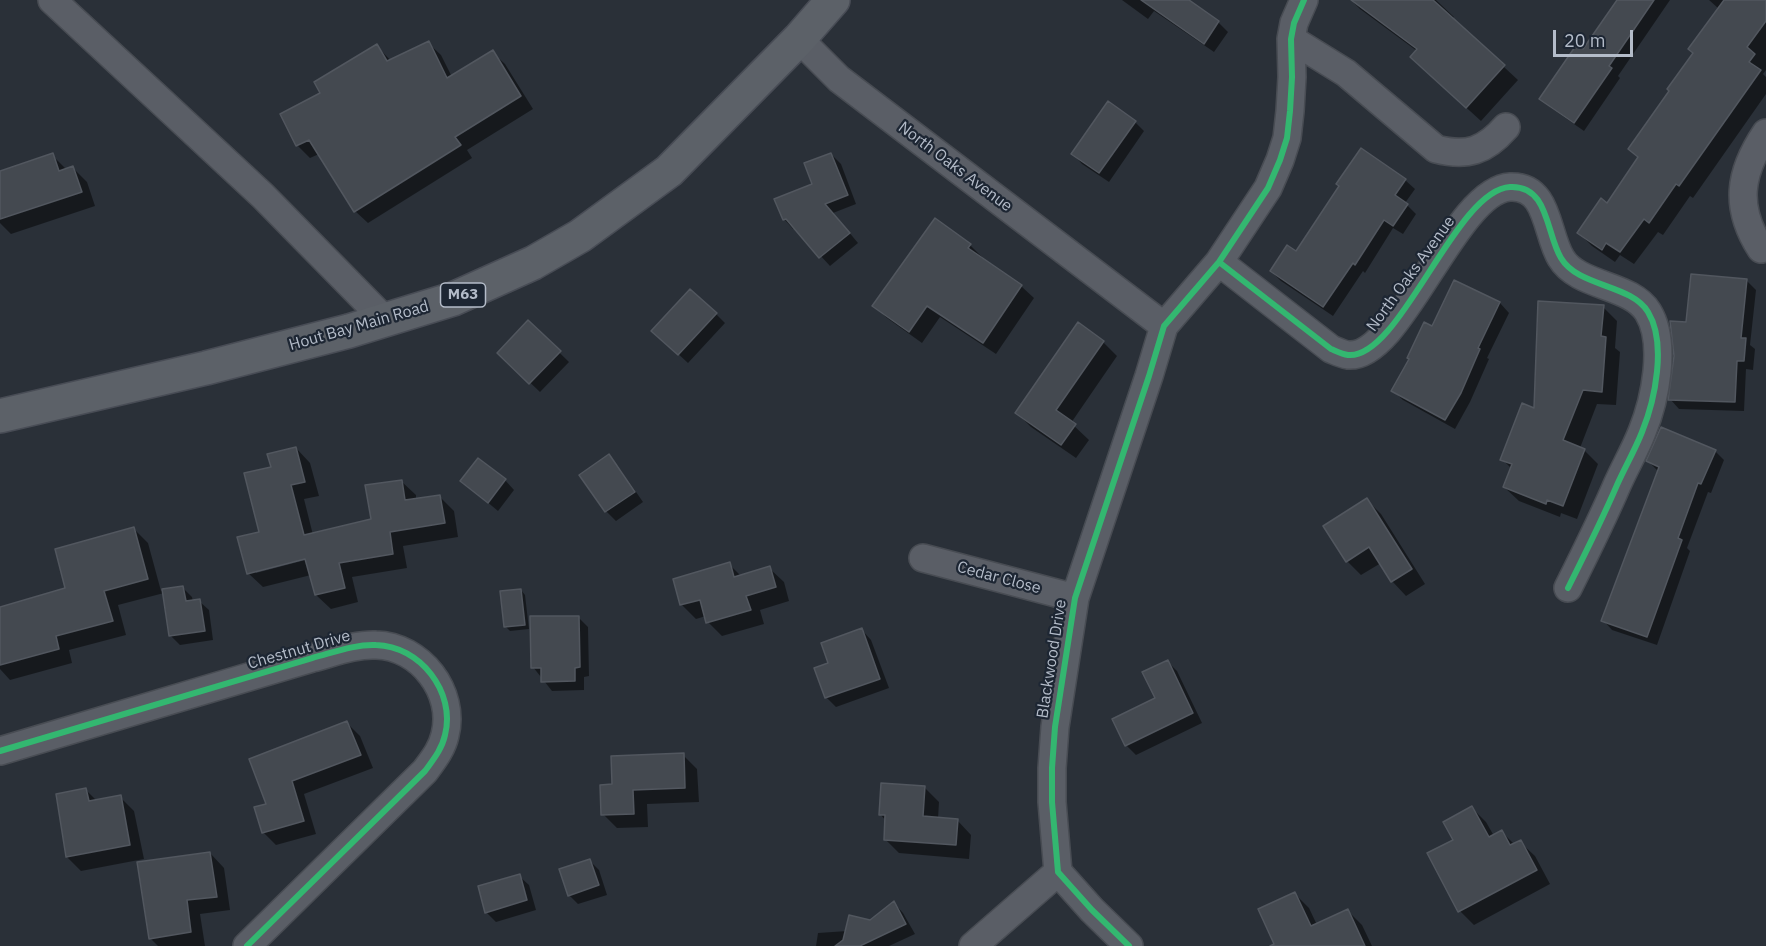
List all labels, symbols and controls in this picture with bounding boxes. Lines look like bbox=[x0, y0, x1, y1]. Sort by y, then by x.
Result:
scale bar bbox=[1556, 18, 1636, 56]
text: 20 m bbox=[1564, 29, 1606, 52]
street label: North Oaks Avenue bbox=[894, 118, 1016, 216]
street label: North Oaks Avenue bbox=[1363, 213, 1459, 335]
road number: M63 bbox=[440, 283, 486, 307]
street label: Hout Bay Main Road bbox=[287, 297, 431, 355]
street label: Cedar Close bbox=[955, 558, 1043, 598]
street label: Blackwood Drive bbox=[1033, 598, 1071, 720]
street label: Chestnut Drive bbox=[245, 626, 353, 674]

